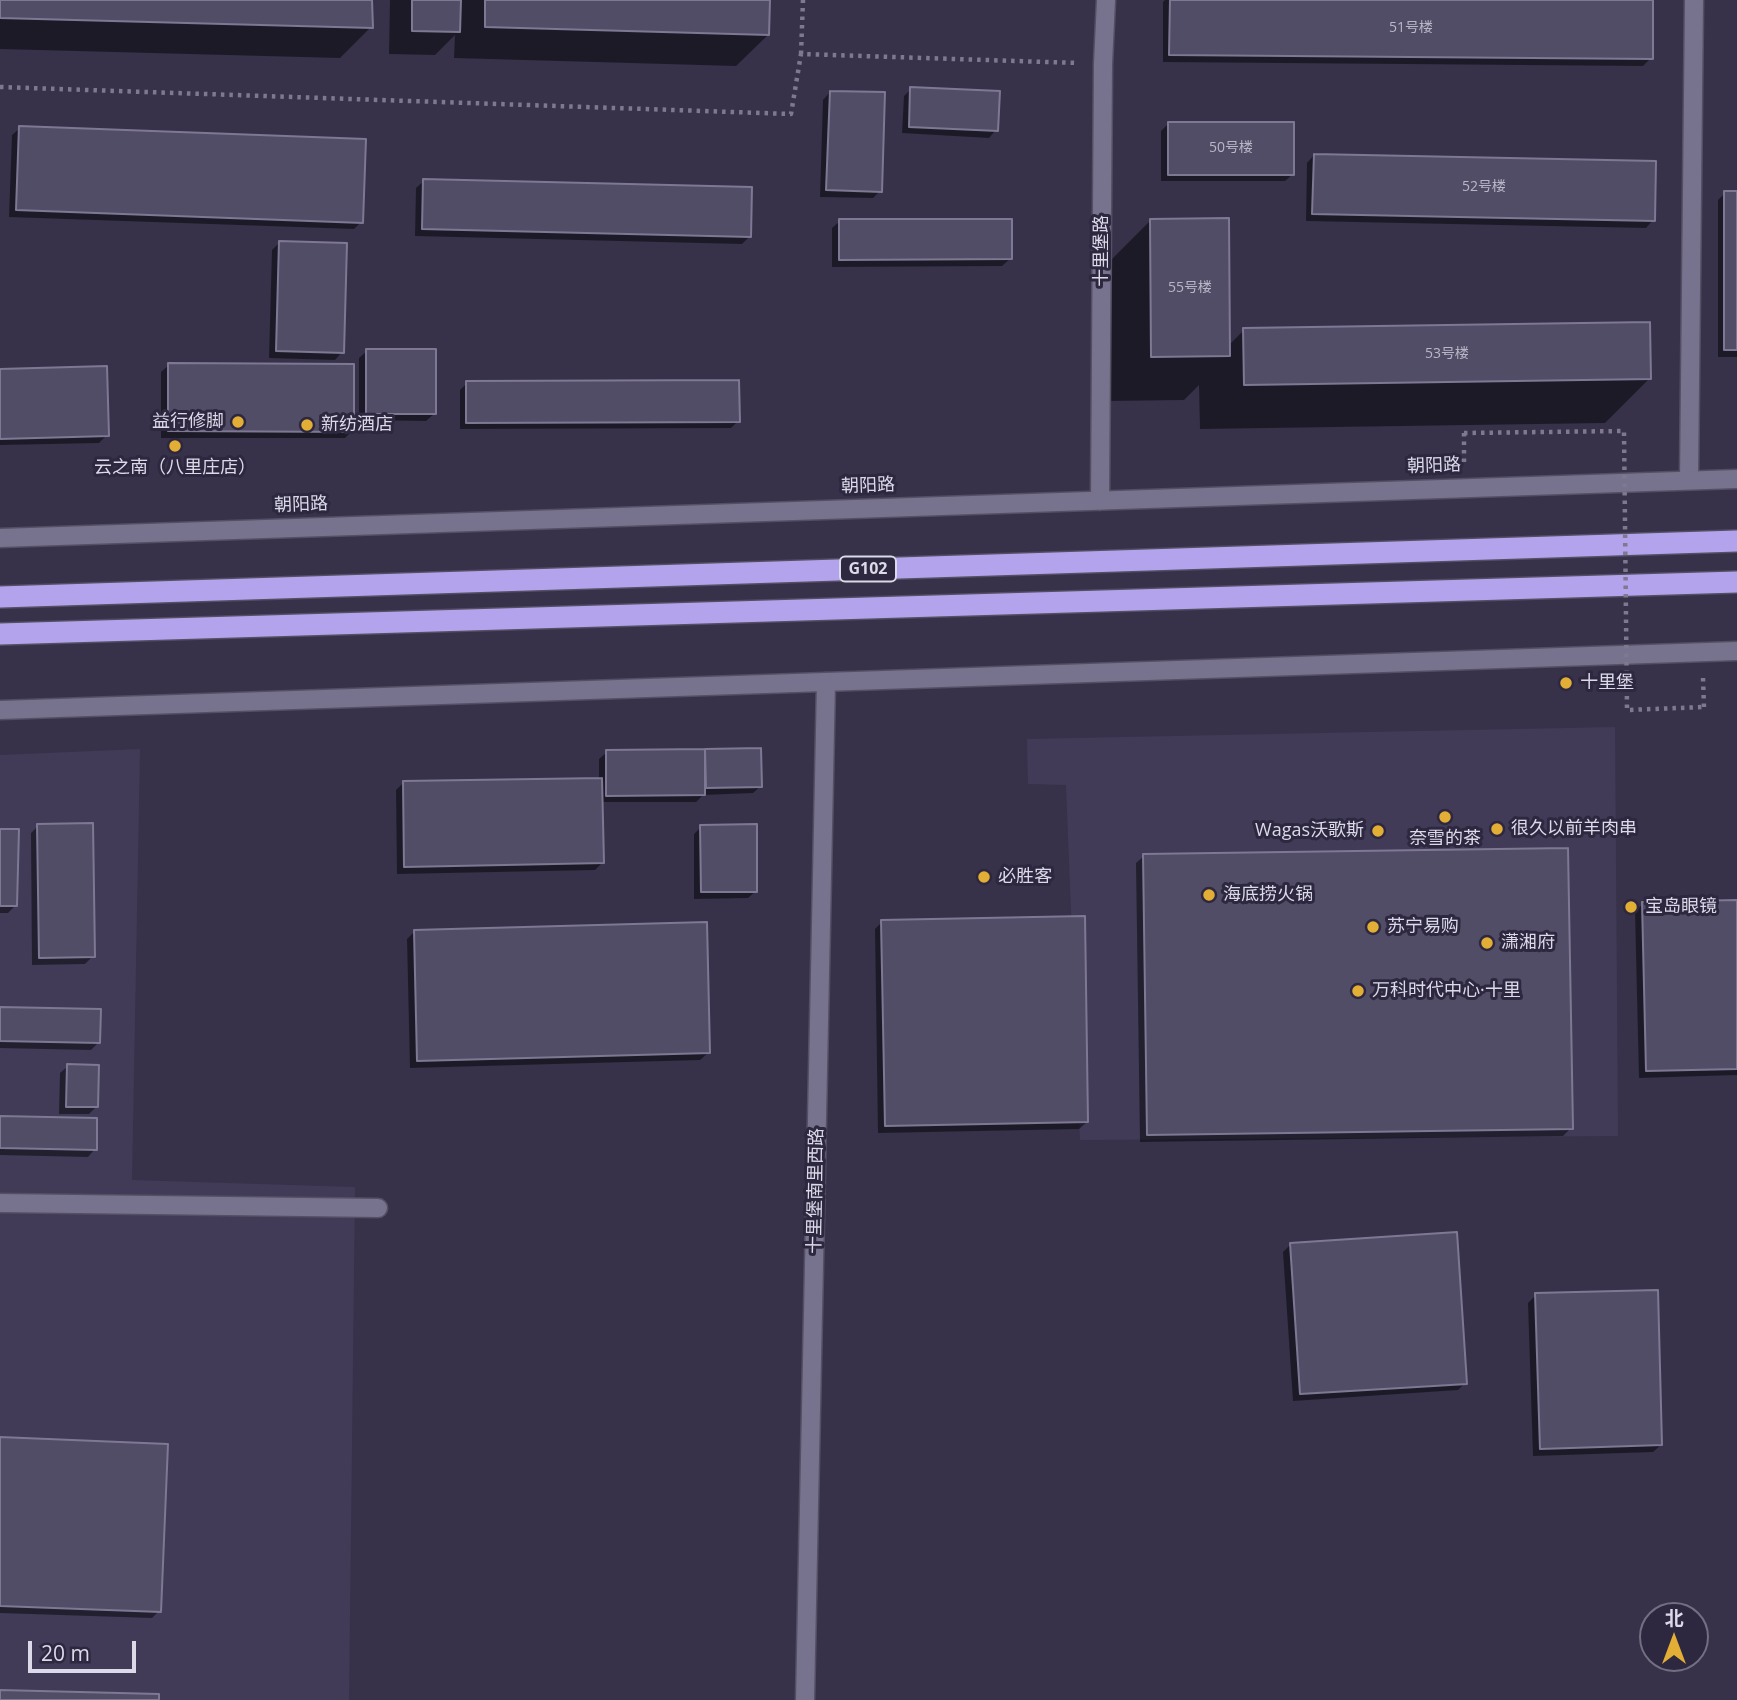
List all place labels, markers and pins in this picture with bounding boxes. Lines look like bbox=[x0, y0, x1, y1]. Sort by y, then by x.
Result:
place label: 益行修脚 bbox=[152, 411, 224, 433]
marker: 益行修脚 bbox=[230, 414, 246, 430]
place label: 新纺酒店 bbox=[321, 414, 393, 436]
marker: 新纺酒店 bbox=[299, 417, 315, 433]
marker: 云之南（八里庄店） bbox=[167, 438, 183, 454]
place label: 云之南（八里庄店） bbox=[94, 457, 256, 479]
place label: 十里堡 bbox=[1580, 672, 1634, 694]
marker: 十里堡 bbox=[1558, 675, 1574, 691]
marker: 奈雪的茶 bbox=[1437, 809, 1453, 825]
place label: 很久以前羊肉串 bbox=[1511, 818, 1637, 840]
place label: Wagas沃歌斯 bbox=[1255, 820, 1364, 842]
marker: 很久以前羊肉串 bbox=[1489, 821, 1505, 837]
marker: Wagas沃歌斯 bbox=[1370, 823, 1386, 839]
place label: 奈雪的茶 bbox=[1409, 828, 1481, 850]
place label: 必胜客 bbox=[998, 866, 1052, 888]
marker: 必胜客 bbox=[976, 869, 992, 885]
place label: 海底捞火锅 bbox=[1223, 884, 1313, 906]
marker: 海底捞火锅 bbox=[1201, 887, 1217, 903]
place label: 宝岛眼镜 bbox=[1645, 896, 1717, 918]
marker: 宝岛眼镜 bbox=[1623, 899, 1639, 915]
place label: 苏宁易购 bbox=[1387, 916, 1459, 938]
marker: 苏宁易购 bbox=[1365, 919, 1381, 935]
place label: 潇湘府 bbox=[1501, 932, 1555, 954]
marker: 潇湘府 bbox=[1479, 935, 1495, 951]
place label: 万科时代中心·十里 bbox=[1372, 980, 1521, 1002]
marker: 万科时代中心·十里 bbox=[1350, 983, 1366, 999]

